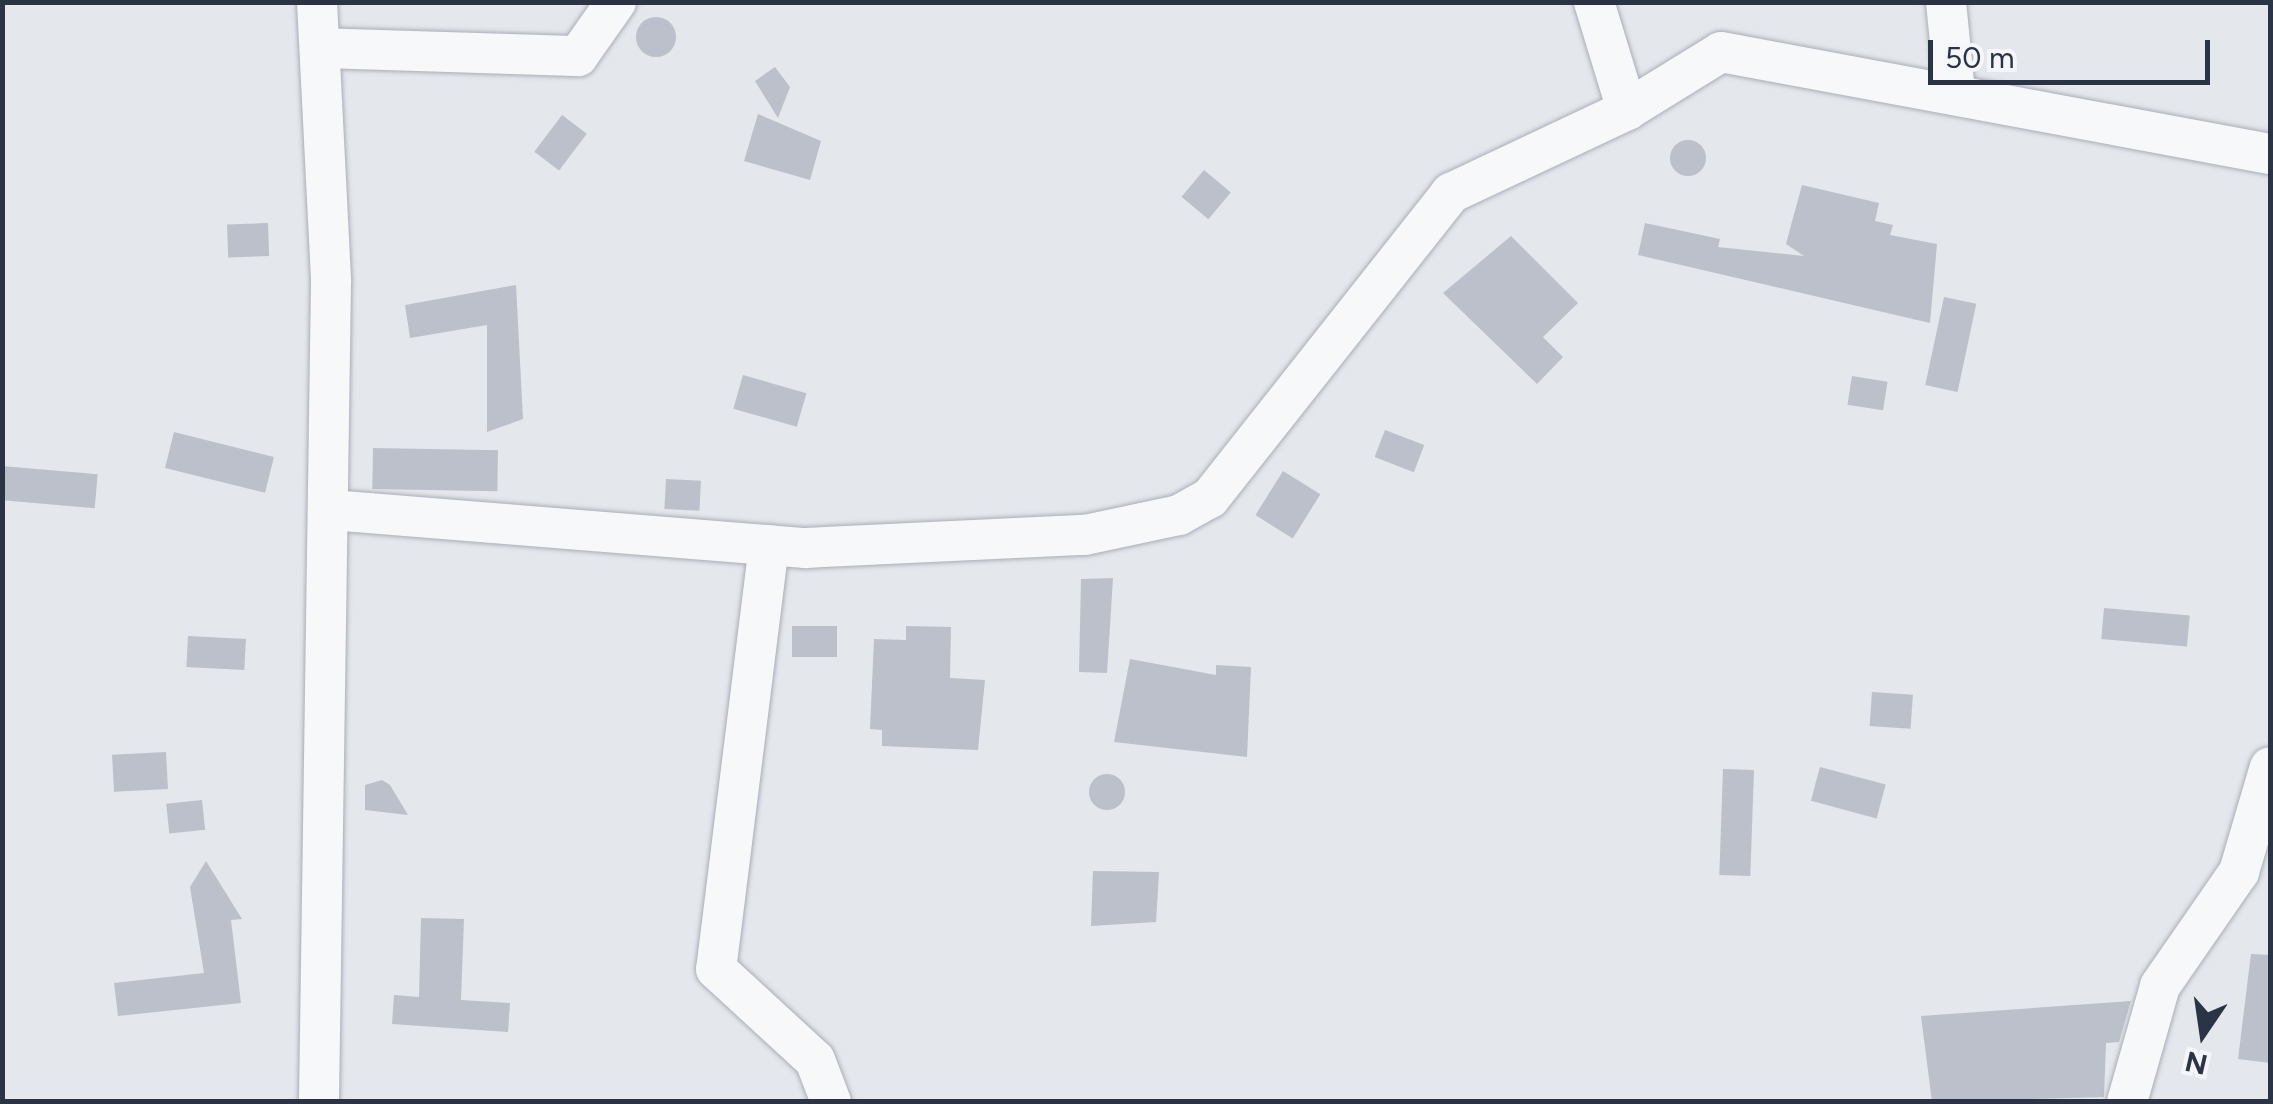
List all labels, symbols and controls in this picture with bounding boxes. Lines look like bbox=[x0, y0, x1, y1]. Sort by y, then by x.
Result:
scale bar bbox=[1933, 20, 2216, 82]
text: 50 m bbox=[1945, 39, 2014, 76]
north arrow bbox=[2153, 984, 2253, 1084]
text: N bbox=[2182, 1044, 2211, 1082]

